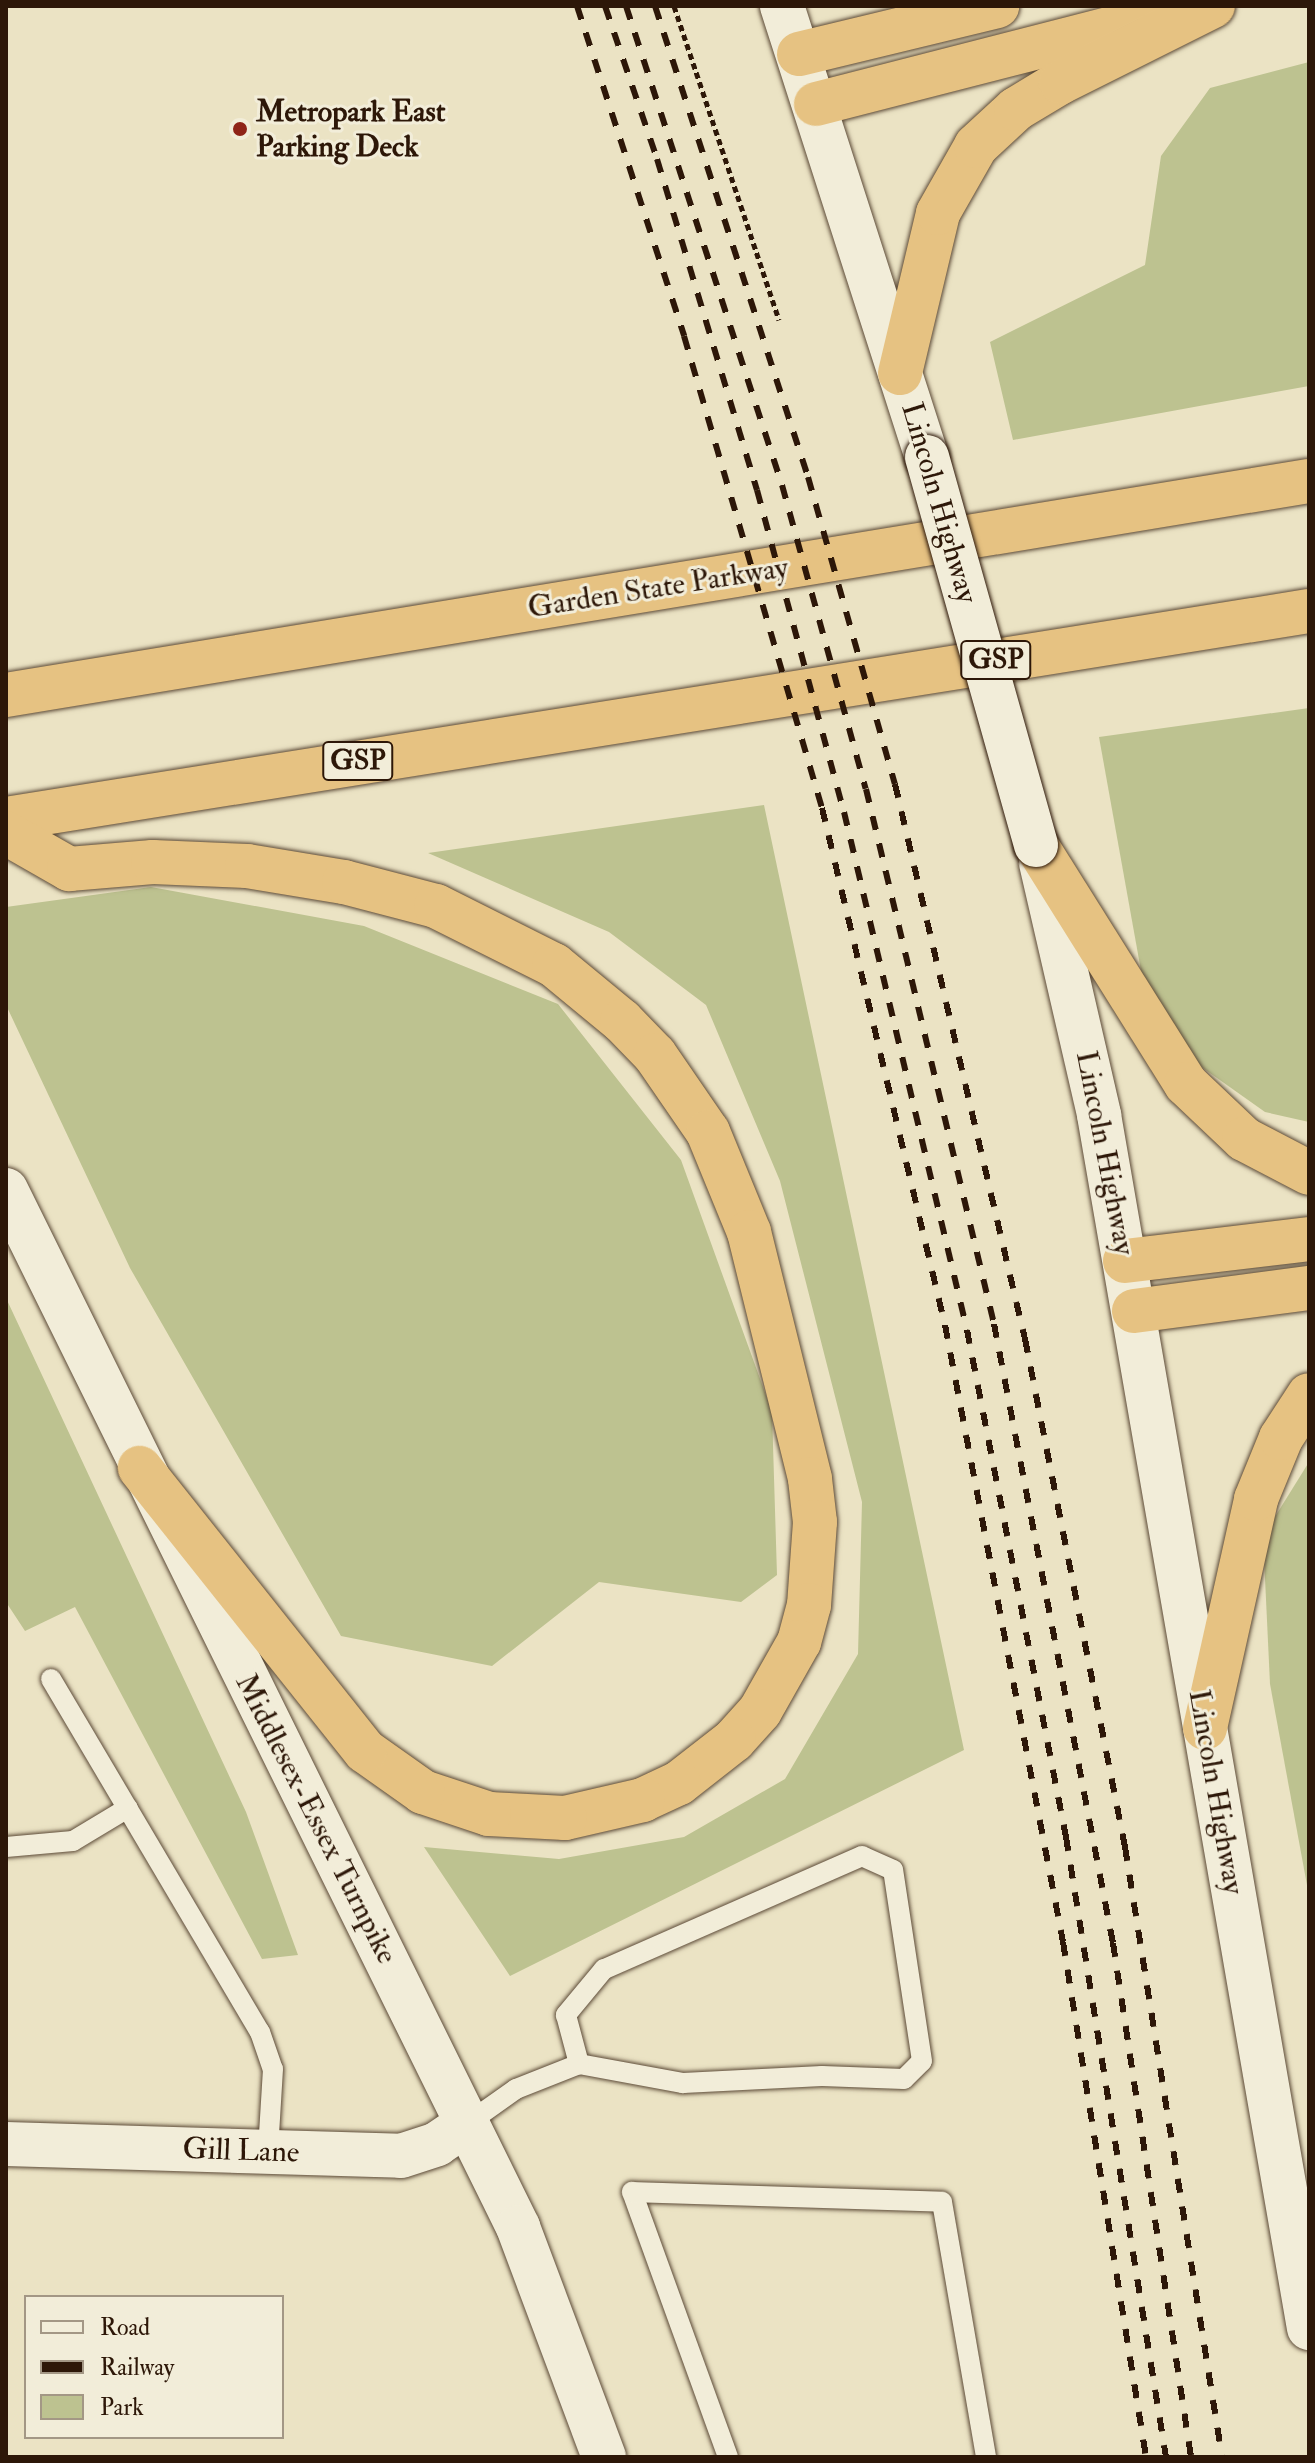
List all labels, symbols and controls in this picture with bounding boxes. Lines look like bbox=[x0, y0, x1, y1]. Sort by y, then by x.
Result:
place label: Metropark East Parking Deck bbox=[256, 94, 446, 164]
marker: Metropark East Parking Deck bbox=[231, 120, 249, 138]
street label: Lincoln Highway bbox=[893, 398, 985, 608]
street label: Garden State Parkway bbox=[525, 550, 791, 626]
road number: GSP bbox=[960, 636, 1032, 684]
road number: GSP bbox=[322, 737, 394, 785]
street label: Lincoln Highway bbox=[1068, 1048, 1142, 1258]
street label: Middlesex-Essex Turnpike bbox=[227, 1668, 405, 1970]
street label: Lincoln Highway bbox=[1180, 1687, 1252, 1897]
street label: Gill Lane bbox=[182, 2131, 300, 2171]
legend bbox=[24, 2295, 284, 2439]
text: Road bbox=[100, 2312, 150, 2343]
text: Railway bbox=[100, 2352, 174, 2383]
text: Park bbox=[100, 2392, 144, 2423]

